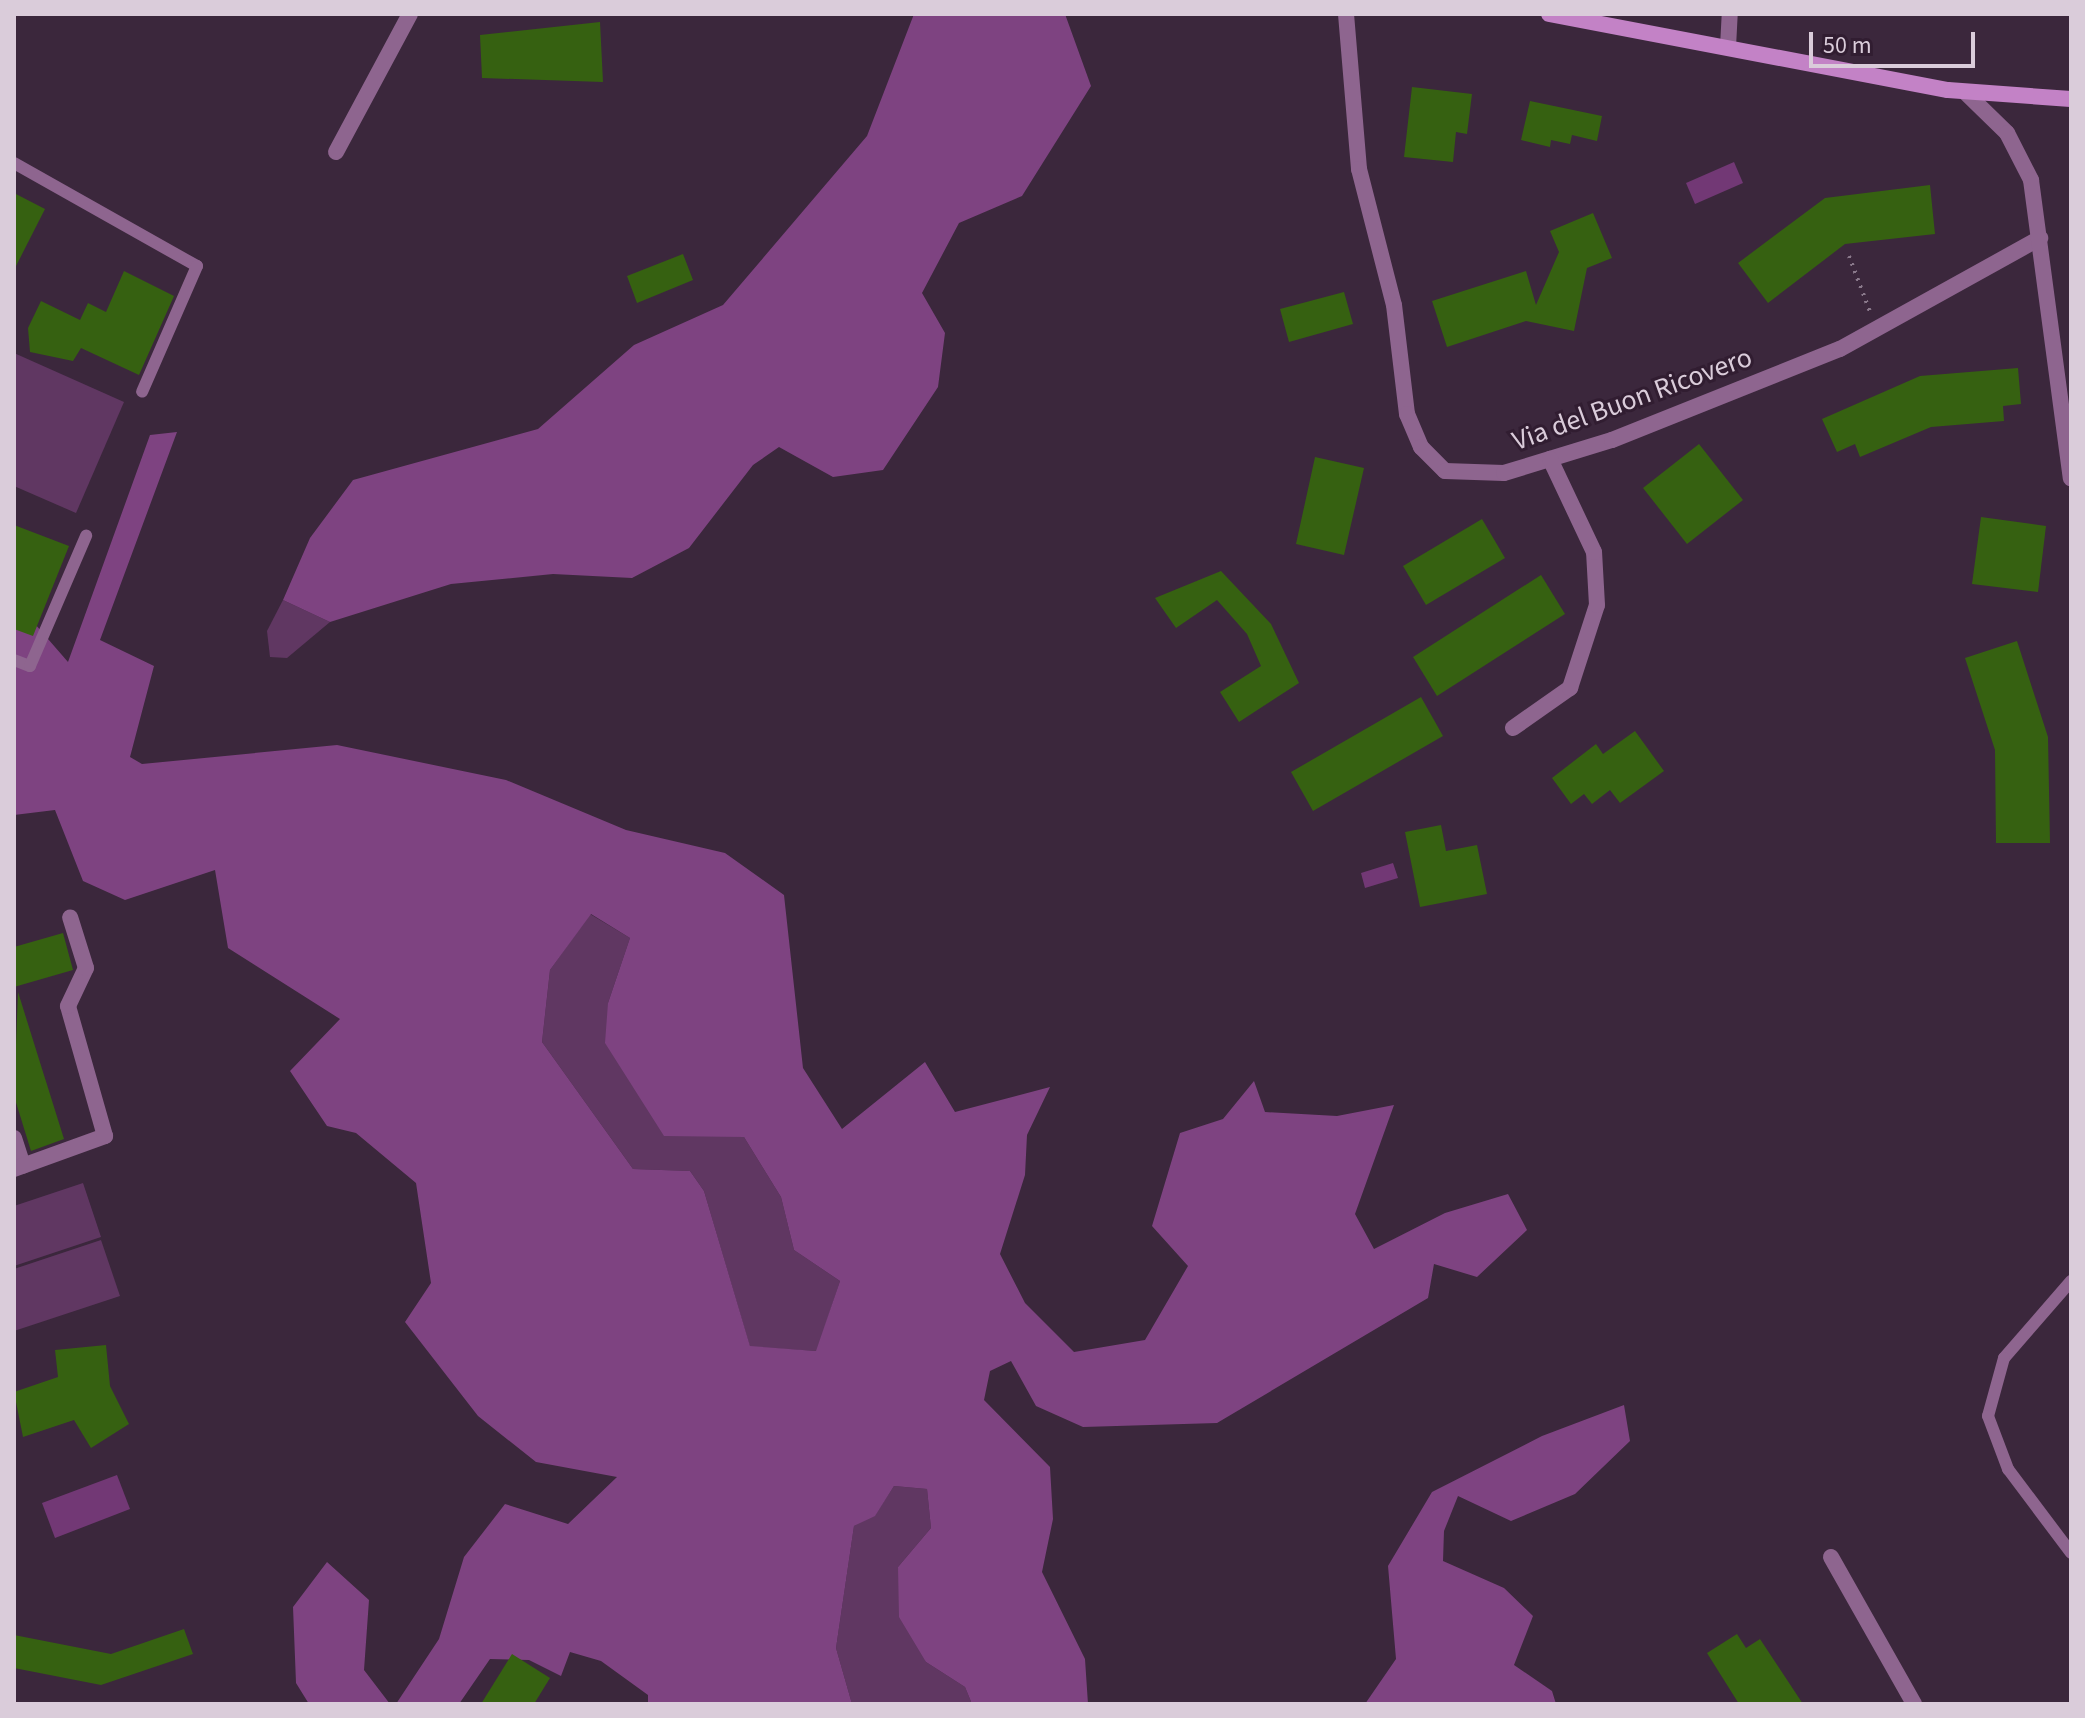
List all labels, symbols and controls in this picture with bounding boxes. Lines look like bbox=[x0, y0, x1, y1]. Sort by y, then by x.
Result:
scale bar bbox=[1813, 16, 1979, 66]
text: 50 m bbox=[1823, 28, 1872, 63]
street label: Via del Buon Ricovero bbox=[1508, 340, 1756, 458]

